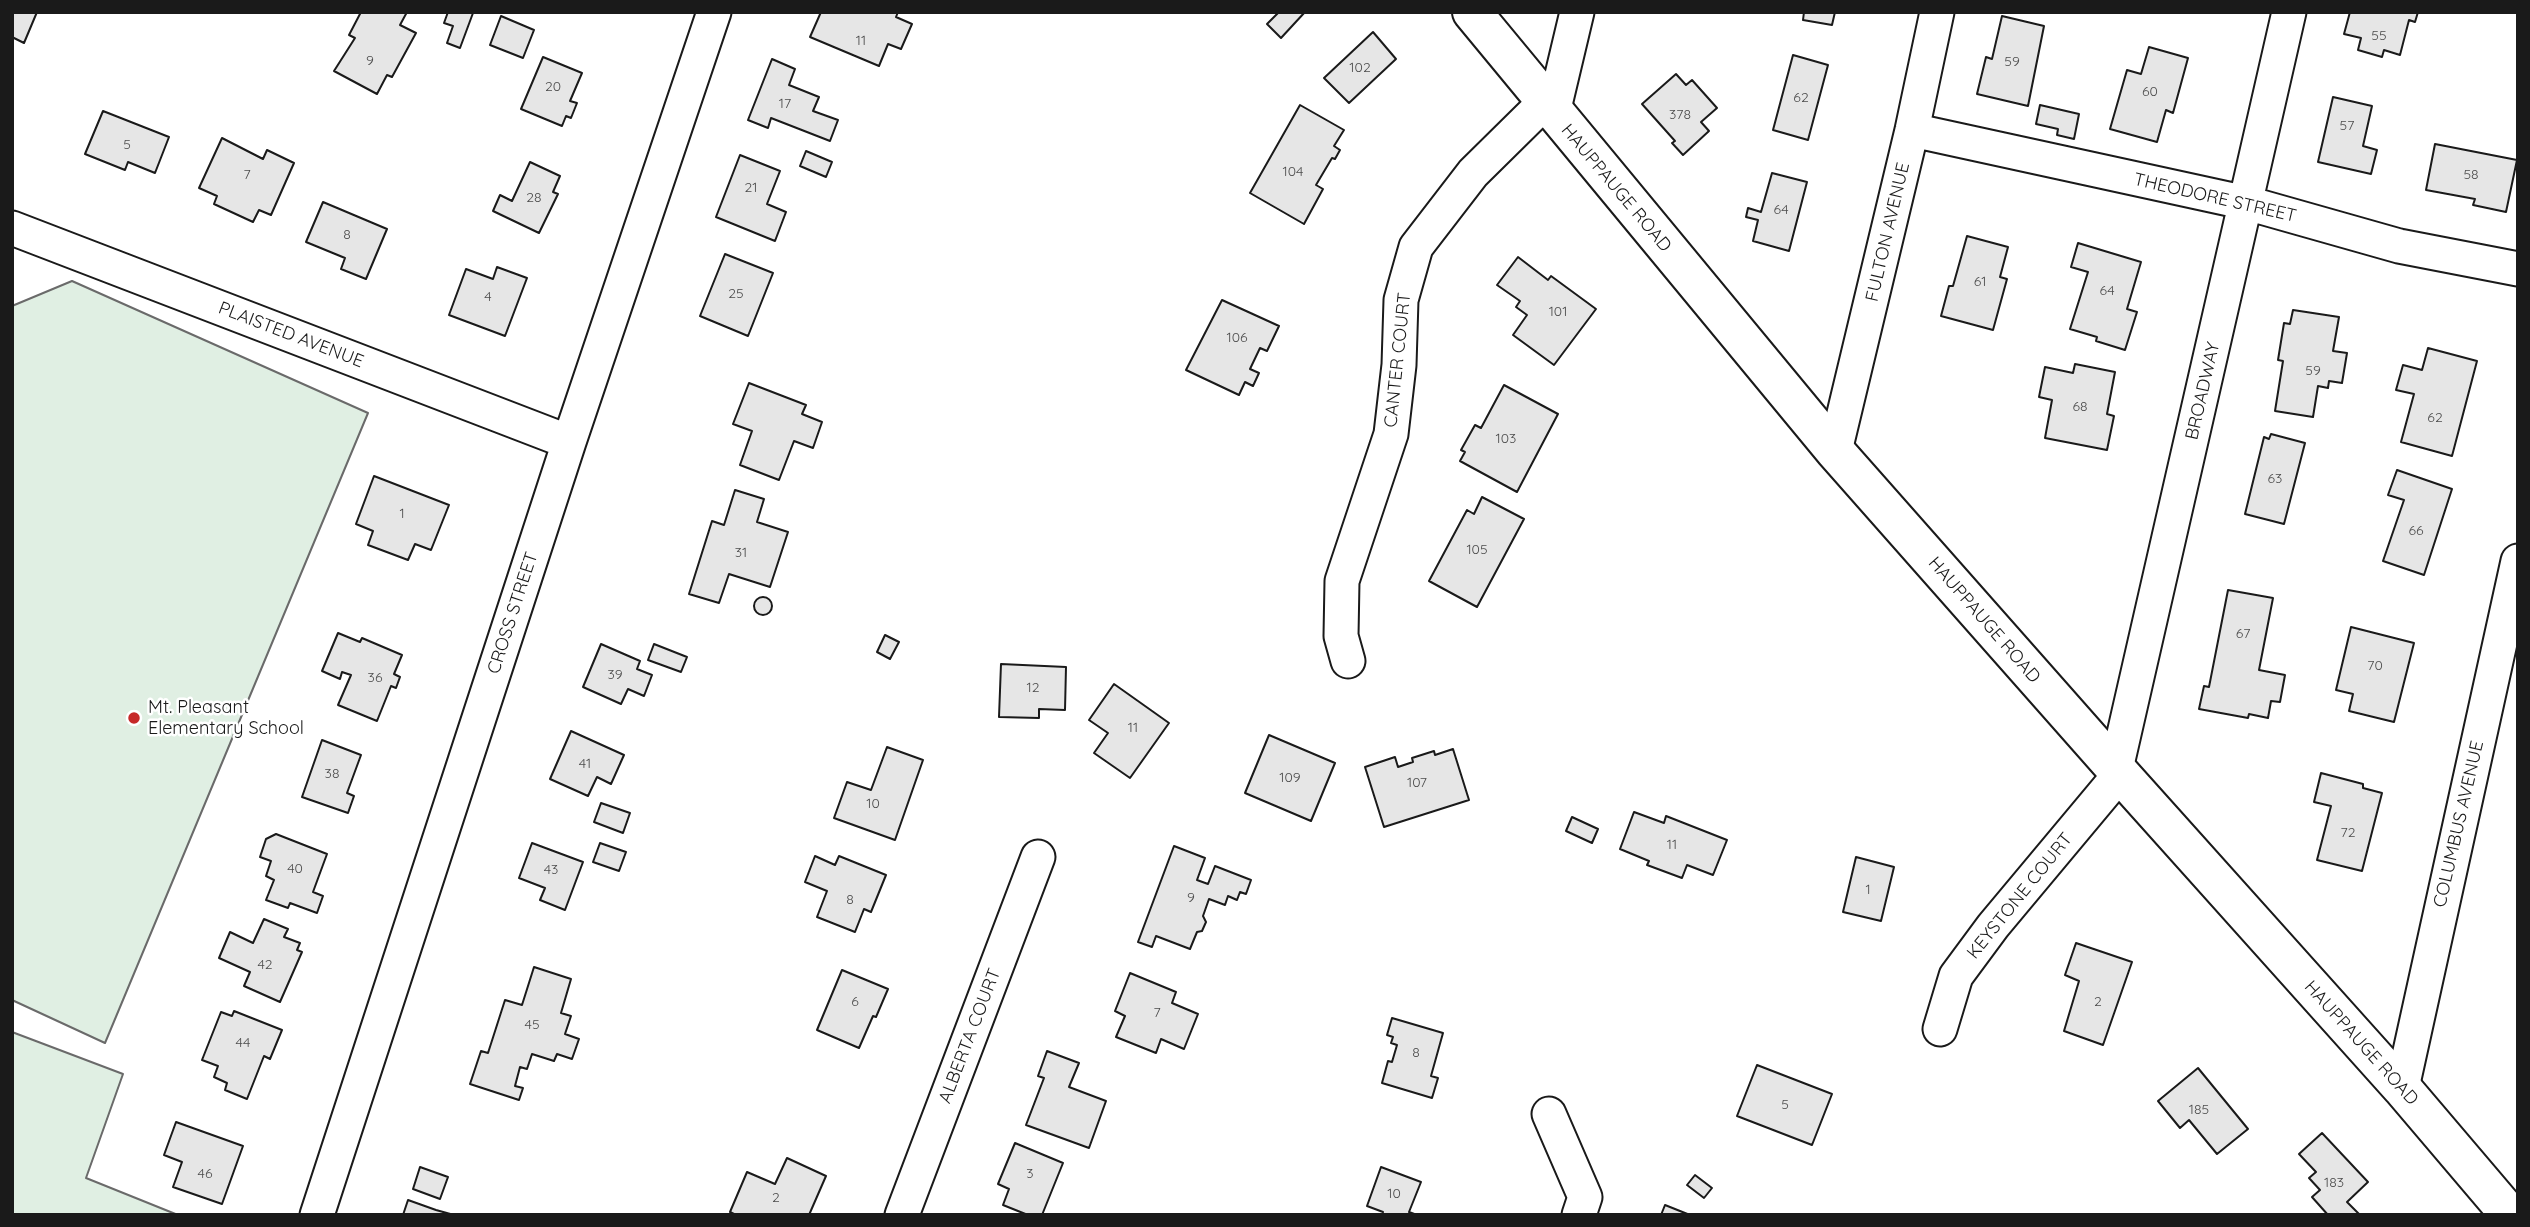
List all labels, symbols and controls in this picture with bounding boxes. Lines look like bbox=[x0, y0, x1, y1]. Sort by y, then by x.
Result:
house number: 55 bbox=[2371, 28, 2387, 44]
house number: 11 bbox=[856, 33, 866, 49]
house number: 9 bbox=[366, 53, 374, 69]
house number: 59 bbox=[2004, 54, 2020, 70]
house number: 102 bbox=[1349, 60, 1371, 76]
house number: 20 bbox=[545, 79, 561, 95]
house number: 60 bbox=[2142, 84, 2158, 100]
house number: 62 bbox=[1793, 90, 1809, 106]
house number: 17 bbox=[779, 96, 791, 112]
house number: 378 bbox=[1669, 107, 1691, 123]
house number: 57 bbox=[2340, 118, 2354, 134]
street label: HAUPPAUGE ROAD bbox=[1556, 120, 1676, 256]
house number: 5 bbox=[123, 137, 131, 153]
street label: FULTON AVENUE bbox=[1861, 160, 1915, 304]
house number: 104 bbox=[1283, 164, 1303, 180]
house number: 7 bbox=[243, 167, 251, 183]
house number: 58 bbox=[2463, 167, 2479, 183]
street label: THEODORE STREET bbox=[2132, 169, 2298, 227]
house number: 21 bbox=[745, 180, 757, 196]
house number: 28 bbox=[526, 190, 542, 206]
house number: 64 bbox=[1773, 202, 1789, 218]
house number: 8 bbox=[343, 227, 351, 243]
house number: 61 bbox=[1974, 274, 1986, 290]
house number: 64 bbox=[2099, 283, 2115, 299]
house number: 25 bbox=[728, 286, 744, 302]
house number: 4 bbox=[484, 289, 492, 305]
street label: CANTER COURT bbox=[1380, 291, 1416, 429]
street label: PLAISTED AVENUE bbox=[215, 297, 367, 373]
house number: 101 bbox=[1549, 304, 1567, 320]
house number: 106 bbox=[1226, 330, 1248, 346]
street label: BROADWAY bbox=[2181, 340, 2225, 442]
house number: 59 bbox=[2305, 363, 2321, 379]
house number: 68 bbox=[2072, 399, 2088, 415]
house number: 62 bbox=[2427, 410, 2443, 426]
house number: 103 bbox=[1496, 431, 1516, 447]
house number: 63 bbox=[2268, 471, 2282, 487]
house number: 1 bbox=[399, 506, 405, 522]
house number: 66 bbox=[2408, 523, 2424, 539]
house number: 105 bbox=[1466, 542, 1488, 558]
house number: 31 bbox=[735, 545, 747, 561]
street label: CROSS STREET bbox=[483, 549, 543, 677]
street label: HAUPPAUGE ROAD bbox=[1923, 552, 2045, 688]
house number: 67 bbox=[2236, 626, 2250, 642]
house number: 70 bbox=[2367, 658, 2383, 674]
house number: 39 bbox=[607, 667, 623, 683]
house number: 36 bbox=[368, 670, 382, 686]
house number: 12 bbox=[1027, 680, 1039, 696]
place label: Mt. Pleasant Elementary School bbox=[148, 697, 304, 740]
marker: Mt. Pleasant Elementary School bbox=[126, 710, 142, 726]
house number: 11 bbox=[1128, 720, 1138, 736]
street label: COLUMBUS AVENUE bbox=[2429, 739, 2489, 909]
house number: 41 bbox=[579, 756, 591, 772]
house number: 38 bbox=[325, 766, 339, 782]
house number: 109 bbox=[1279, 770, 1301, 786]
house number: 107 bbox=[1407, 775, 1427, 791]
house number: 10 bbox=[866, 796, 880, 812]
house number: 72 bbox=[2341, 825, 2355, 841]
street label: KEYSTONE COURT bbox=[1963, 829, 2077, 963]
house number: 11 bbox=[1667, 837, 1677, 853]
house number: 40 bbox=[287, 861, 303, 877]
house number: 43 bbox=[544, 862, 558, 878]
house number: 1 bbox=[1865, 882, 1871, 898]
house number: 9 bbox=[1187, 890, 1195, 906]
house number: 8 bbox=[846, 892, 854, 908]
house number: 42 bbox=[257, 957, 273, 973]
street label: ALBERTA COURT bbox=[934, 966, 1006, 1106]
street label: HAUPPAUGE ROAD bbox=[2299, 976, 2423, 1110]
house number: 6 bbox=[851, 994, 859, 1010]
house number: 2 bbox=[2094, 994, 2102, 1010]
house number: 7 bbox=[1153, 1005, 1161, 1021]
house number: 45 bbox=[524, 1017, 540, 1033]
house number: 44 bbox=[236, 1035, 250, 1051]
house number: 8 bbox=[1412, 1045, 1420, 1061]
house number: 5 bbox=[1781, 1097, 1789, 1113]
house number: 185 bbox=[2189, 1102, 2209, 1118]
house number: 46 bbox=[198, 1166, 212, 1182]
house number: 3 bbox=[1026, 1166, 1034, 1182]
house number: 183 bbox=[2324, 1175, 2344, 1191]
house number: 10 bbox=[1387, 1186, 1401, 1202]
house number: 2 bbox=[772, 1190, 780, 1206]

